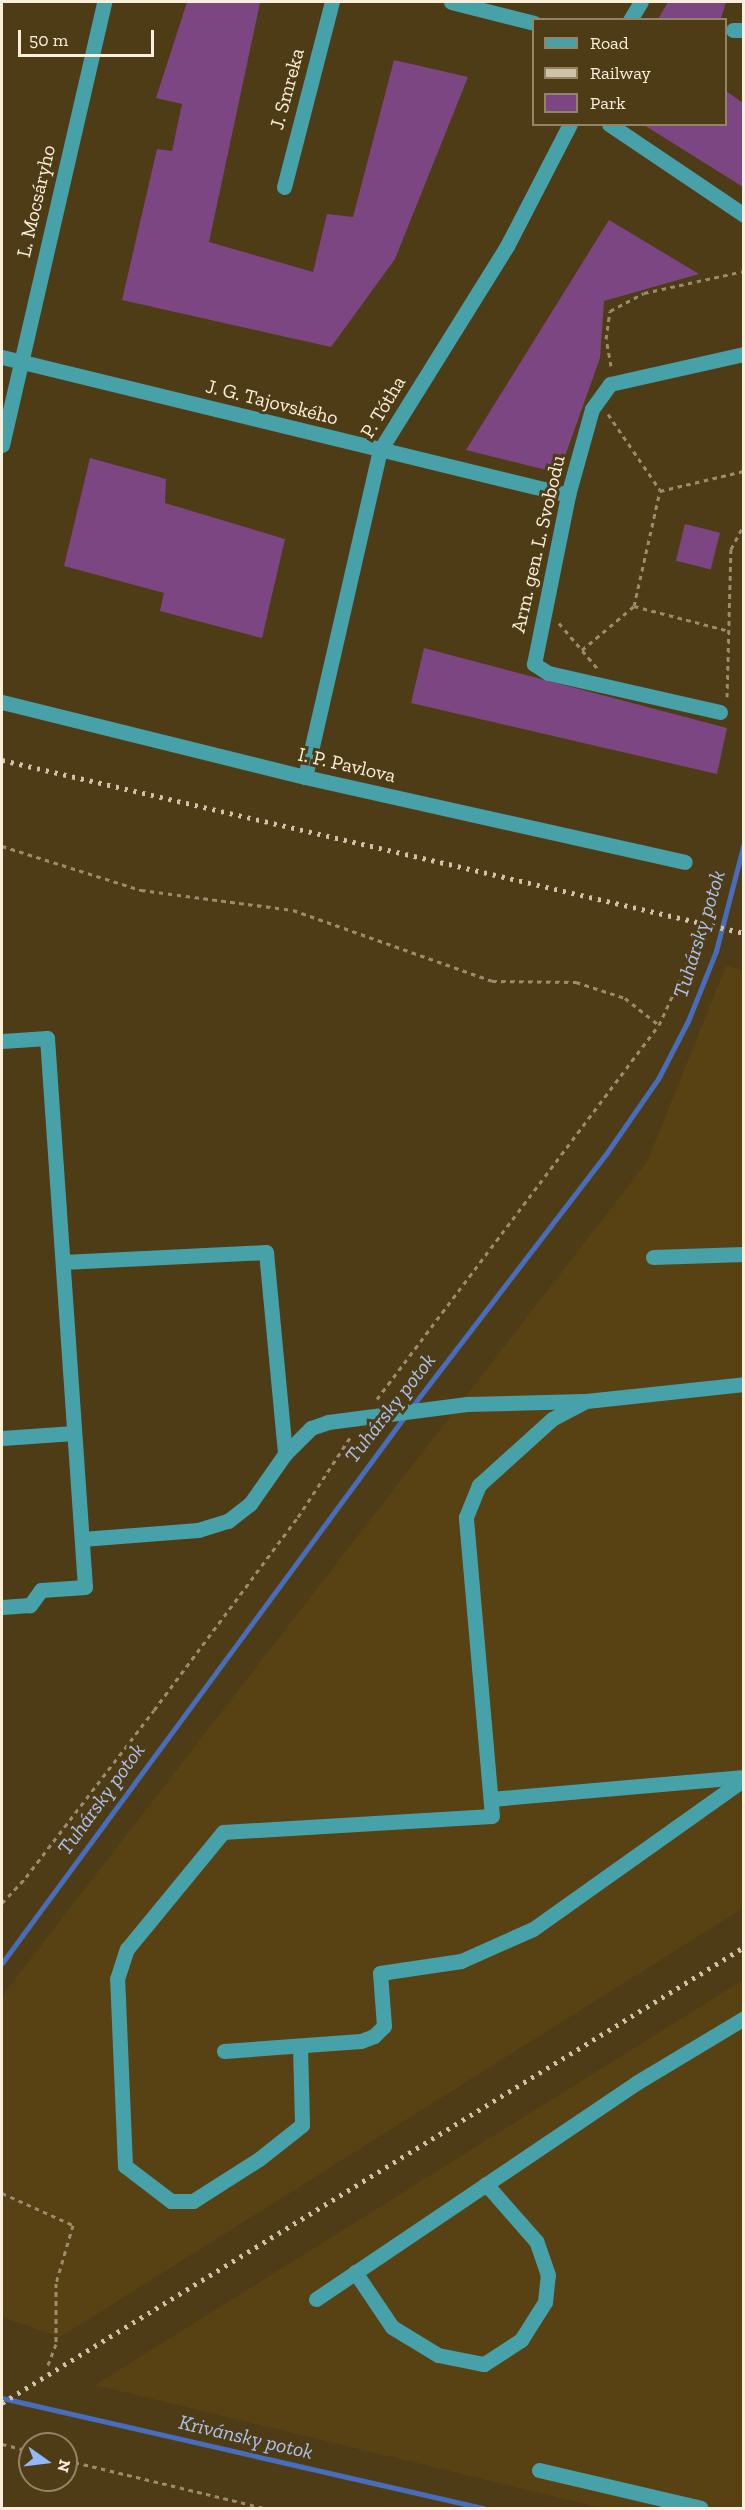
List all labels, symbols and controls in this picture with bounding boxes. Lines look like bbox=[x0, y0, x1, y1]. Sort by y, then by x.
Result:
scale bar bbox=[21, 18, 158, 56]
legend bbox=[532, 18, 727, 126]
text: 50 m bbox=[29, 29, 68, 51]
text: Road bbox=[590, 32, 629, 54]
street label: J. Smreka bbox=[265, 46, 309, 132]
text: Railway bbox=[590, 62, 651, 84]
text: Park bbox=[590, 92, 626, 114]
street label: L. Mocsáryho bbox=[11, 142, 61, 260]
street label: P. Tótha bbox=[355, 372, 411, 442]
street label: J. G. Tajovského bbox=[203, 374, 341, 430]
street label: Arm. gen. L. Svobodu bbox=[506, 453, 570, 635]
street label: I. P. Pavlova bbox=[296, 742, 398, 788]
water label: Tuhársky potok bbox=[668, 867, 730, 1001]
water label: Tuhársky potok bbox=[339, 1348, 441, 1468]
water label: Tuhársky potok bbox=[52, 1738, 150, 1860]
water label: Krivánsky potok bbox=[176, 2409, 316, 2465]
north arrow bbox=[18, 2432, 78, 2492]
text: N bbox=[53, 2458, 75, 2474]

